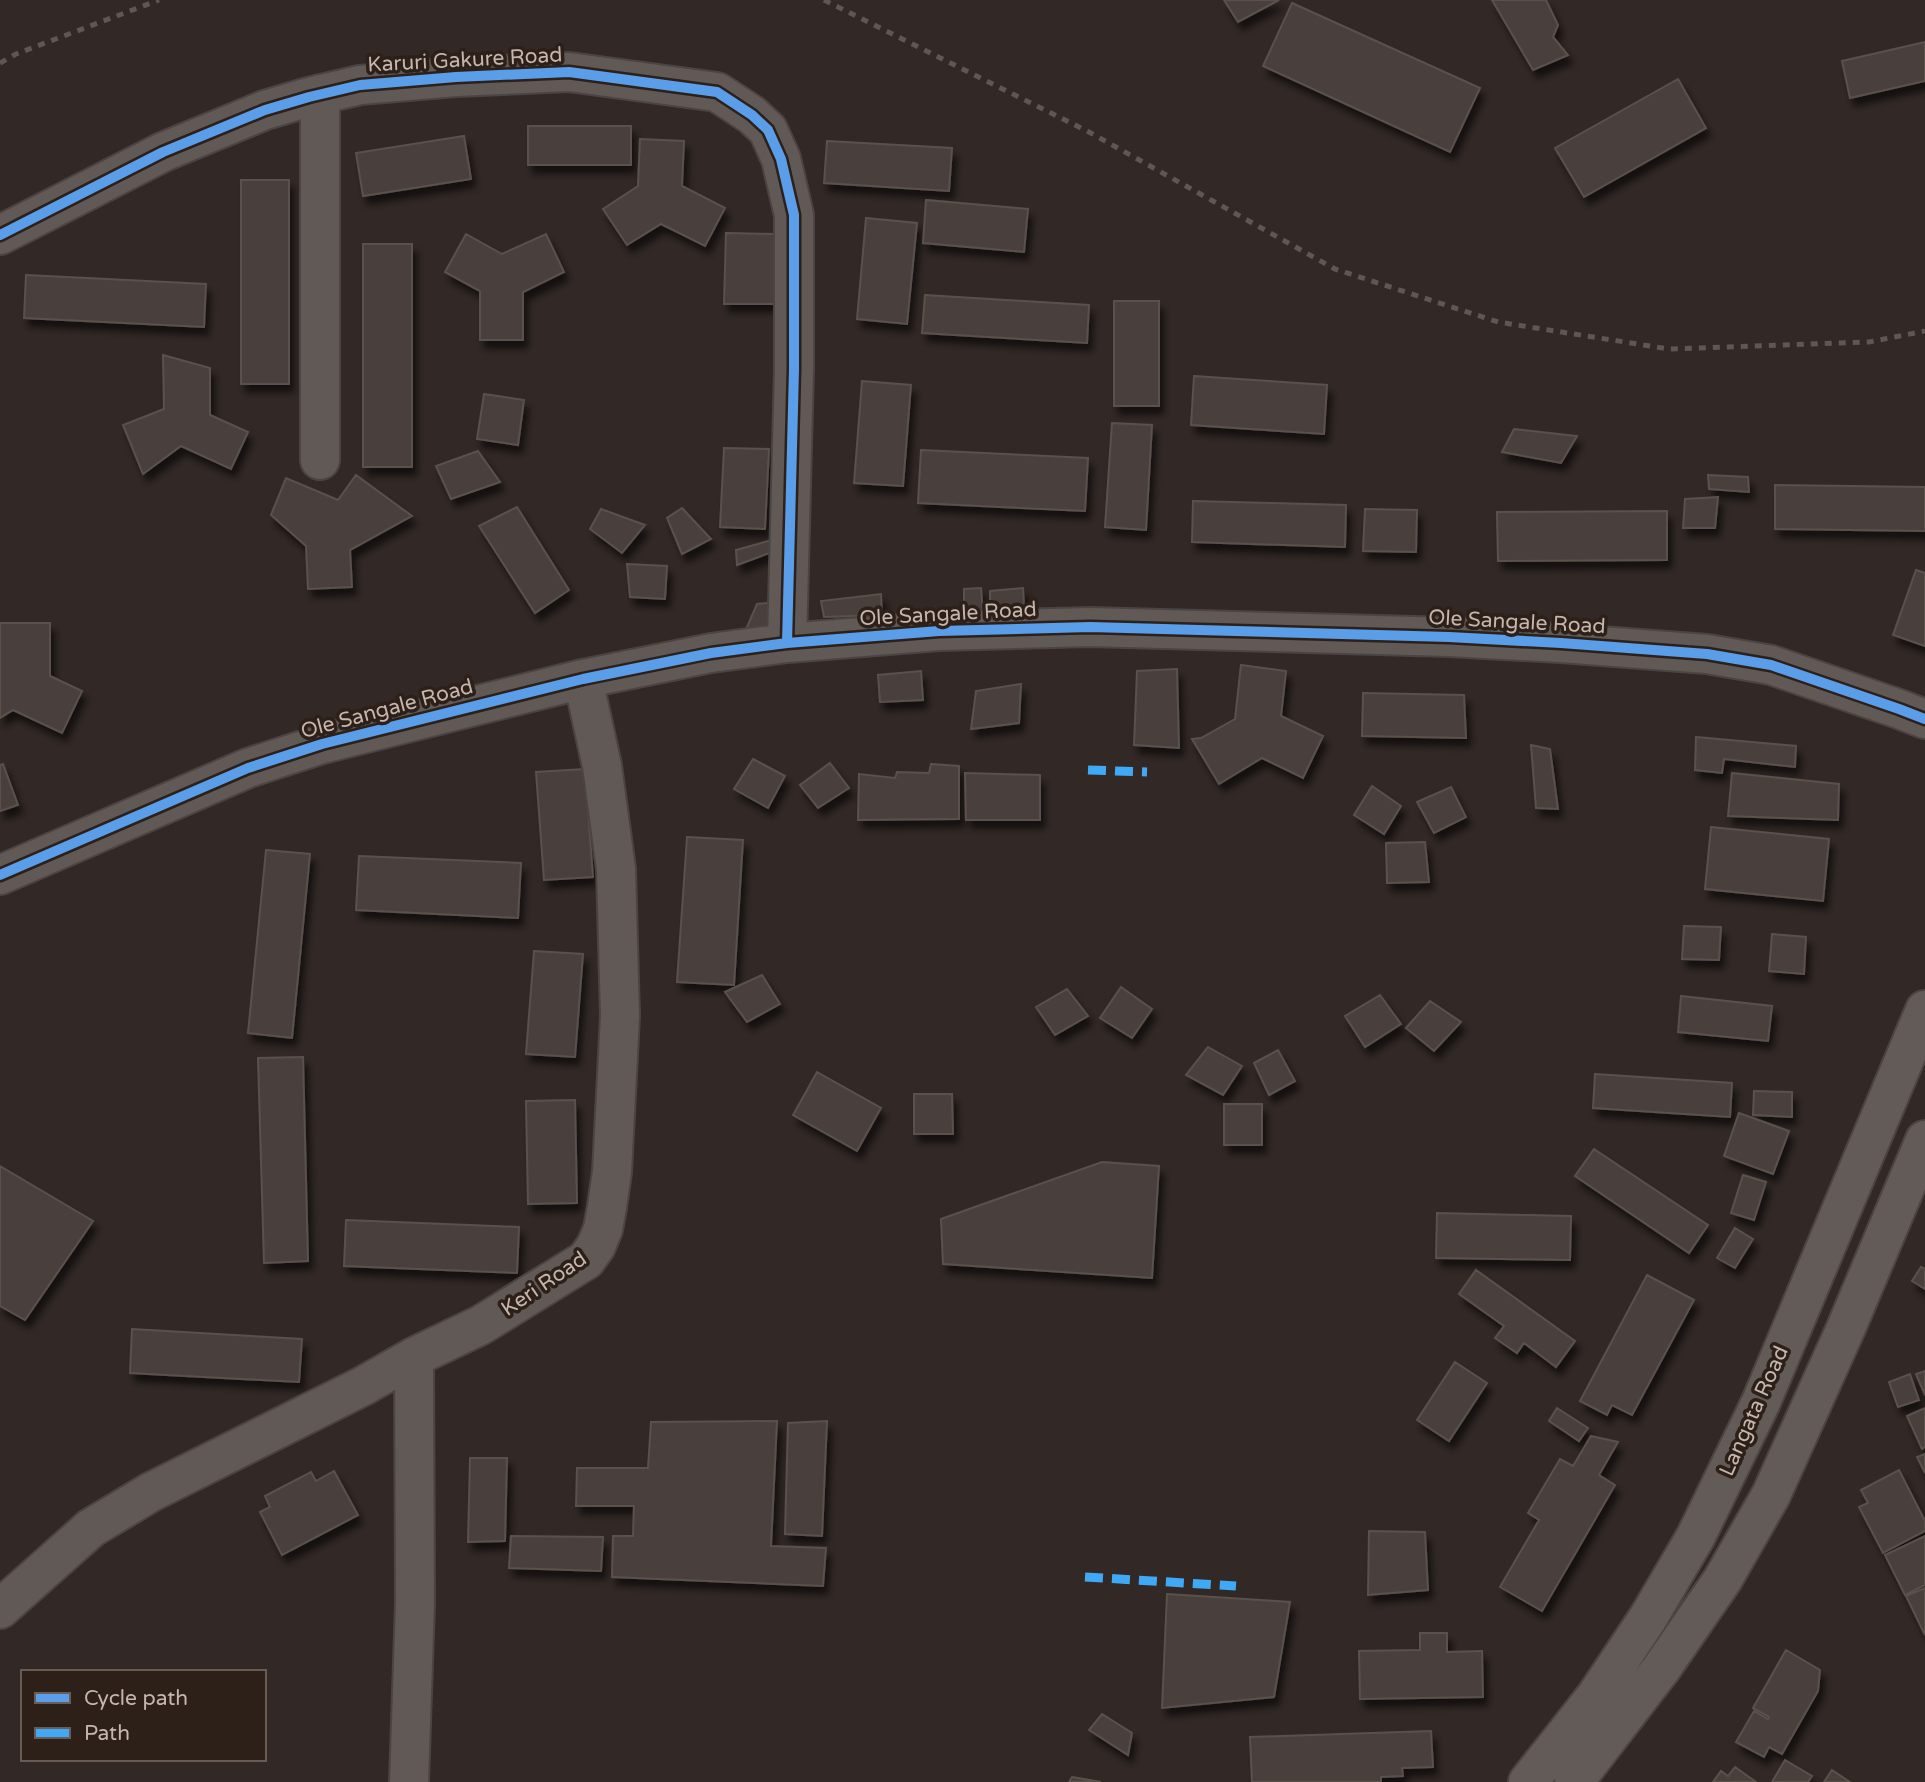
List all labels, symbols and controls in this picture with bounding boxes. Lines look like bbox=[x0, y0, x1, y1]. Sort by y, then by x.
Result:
street label: Karuri Gakure Road bbox=[367, 42, 563, 78]
street label: Ole Sangale Road bbox=[859, 597, 1037, 631]
street label: Ole Sangale Road bbox=[1428, 605, 1606, 639]
street label: Ole Sangale Road bbox=[298, 674, 476, 744]
street label: Keri Road bbox=[497, 1246, 591, 1322]
street label: Langata Road bbox=[1714, 1342, 1794, 1480]
legend bbox=[21, 1670, 266, 1761]
text: Cycle path bbox=[84, 1686, 188, 1711]
text: Path bbox=[84, 1721, 130, 1746]

